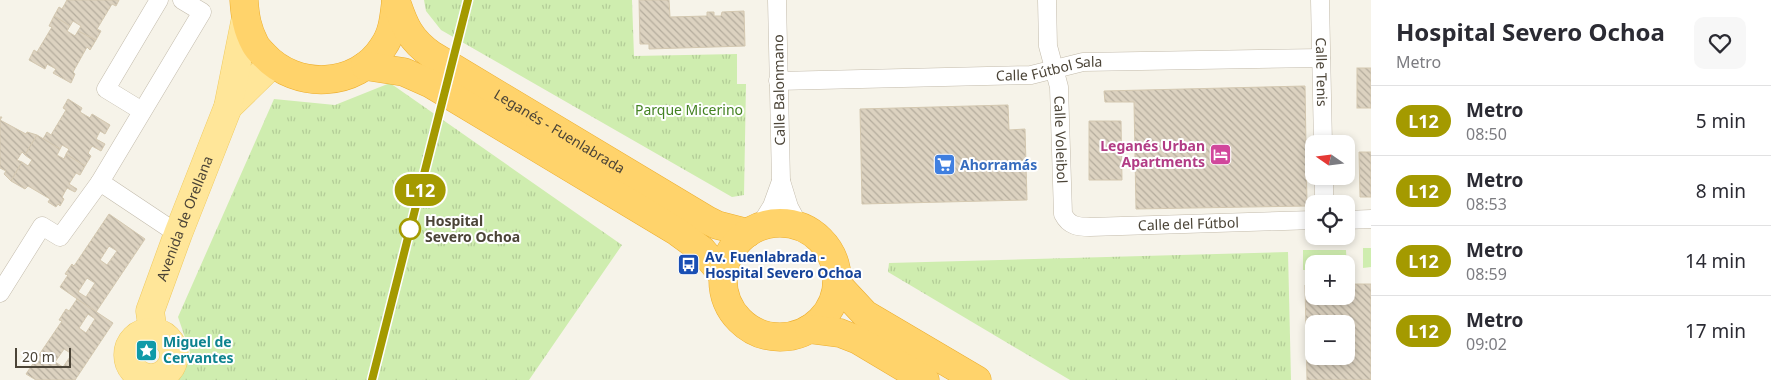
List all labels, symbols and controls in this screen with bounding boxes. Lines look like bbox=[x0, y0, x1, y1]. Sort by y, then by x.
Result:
text: Hospital Severo Ochoa bbox=[1396, 15, 1665, 48]
button: heart bbox=[1694, 17, 1746, 69]
street label: Calle Balonmano bbox=[768, 34, 789, 146]
street label: Calle Tenis bbox=[1312, 37, 1332, 107]
text: Metro bbox=[1396, 51, 1441, 73]
street label: Calle Fútbol Sala bbox=[996, 52, 1102, 85]
street label: Leganés - Fuenlabrada bbox=[491, 84, 629, 178]
street label: Calle Voleibol bbox=[1050, 95, 1072, 184]
text: Metro bbox=[1466, 97, 1524, 123]
park label: Parque Micerino bbox=[635, 100, 743, 119]
text: 5 min bbox=[1696, 108, 1746, 134]
text: L12 bbox=[1408, 109, 1439, 133]
text: 08:50 bbox=[1466, 123, 1507, 145]
north arrow bbox=[1305, 135, 1355, 185]
map controls bbox=[1305, 135, 1355, 365]
place label: Leganés Urban Apartments bbox=[1100, 136, 1205, 171]
hotel icon: Leganés Urban Apartments bbox=[1209, 142, 1233, 166]
street label: Avenida de Orellana bbox=[152, 153, 217, 284]
supermarket icon: Ahorramás bbox=[932, 153, 956, 177]
place label: Ahorramás bbox=[960, 155, 1037, 174]
text: Metro bbox=[1466, 167, 1524, 193]
line badge: L12 bbox=[391, 174, 449, 206]
text: L12 bbox=[405, 178, 435, 202]
text: 8 min bbox=[1696, 178, 1746, 204]
text: L12 bbox=[1408, 179, 1439, 203]
text: 08:53 bbox=[1466, 193, 1507, 215]
button: locate bbox=[1305, 195, 1355, 245]
place label: Hospital Severo Ochoa bbox=[425, 211, 520, 246]
street label: Calle del Fútbol bbox=[1138, 212, 1239, 234]
marker: Hospital Severo Ochoa bbox=[399, 218, 421, 240]
text: Metro bbox=[1466, 237, 1524, 263]
place label: Av. Fuenlabrada - Hospital Severo Ochoa bbox=[705, 247, 862, 282]
text: 14 min bbox=[1685, 248, 1746, 274]
text: L12 bbox=[1408, 249, 1439, 273]
bus stop icon: Av. Fuenlabrada - Hospital Severo Ochoa bbox=[677, 253, 701, 277]
button: + bbox=[1305, 255, 1355, 305]
text: 08:59 bbox=[1466, 263, 1507, 285]
text: Metro bbox=[1466, 307, 1524, 333]
button: − bbox=[1305, 315, 1355, 365]
text: 17 min bbox=[1685, 318, 1746, 344]
text: L12 bbox=[1408, 319, 1439, 343]
place label: Miguel de Cervantes bbox=[163, 332, 234, 367]
text: 09:02 bbox=[1466, 333, 1507, 355]
place icon: Miguel de Cervantes bbox=[135, 338, 159, 362]
scale bar bbox=[15, 345, 71, 368]
text: 20 m bbox=[22, 347, 55, 366]

